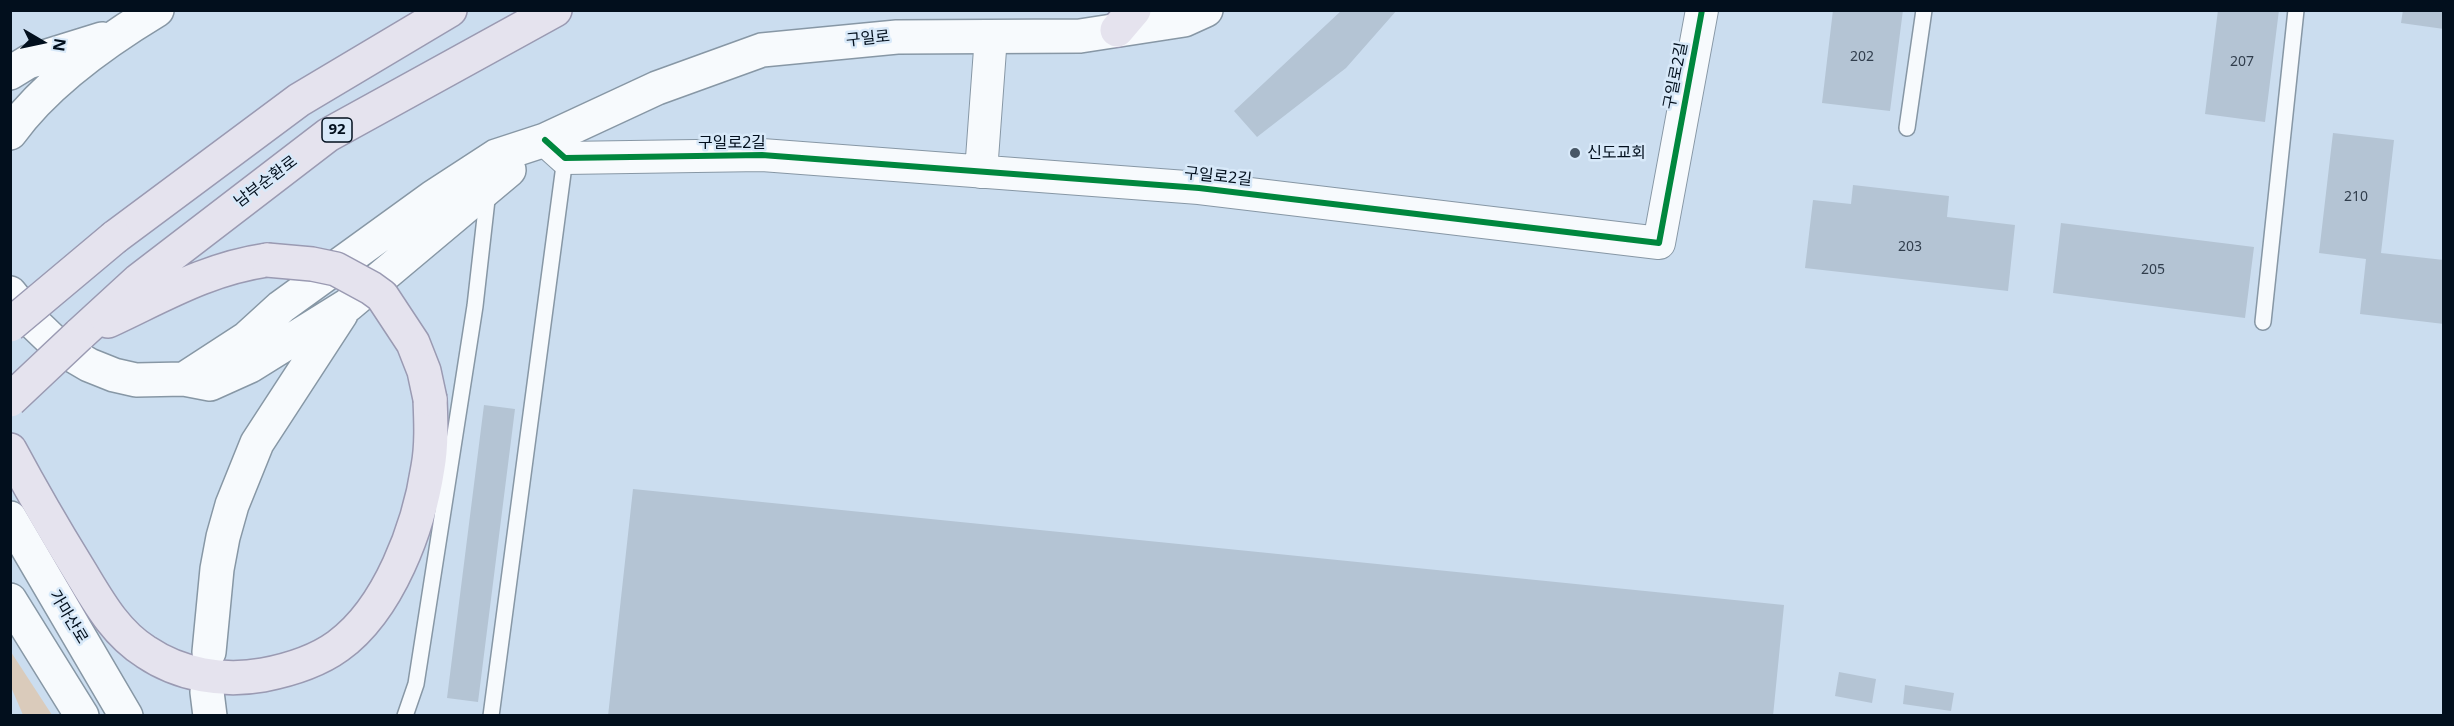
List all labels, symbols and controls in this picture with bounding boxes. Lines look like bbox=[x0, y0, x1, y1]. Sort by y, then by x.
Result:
north arrow bbox=[12, 12, 72, 72]
street label: 구일로 bbox=[845, 27, 891, 51]
text: N bbox=[48, 37, 72, 53]
street label: 구일로2길 bbox=[1660, 41, 1692, 111]
house number: 202 bbox=[1850, 49, 1874, 65]
house number: 207 bbox=[2230, 54, 2254, 70]
road number: 92 bbox=[322, 118, 352, 142]
street label: 구일로2길 bbox=[698, 133, 766, 153]
place label: 신도교회 bbox=[1587, 143, 1646, 163]
marker: 신도교회 bbox=[1568, 146, 1582, 160]
street label: 남부순환로 bbox=[231, 152, 301, 212]
street label: 구일로2길 bbox=[1183, 164, 1253, 190]
house number: 210 bbox=[2344, 189, 2368, 205]
house number: 203 bbox=[1898, 239, 1922, 255]
house number: 205 bbox=[2141, 262, 2165, 278]
street label: 가마산로 bbox=[45, 587, 91, 647]

